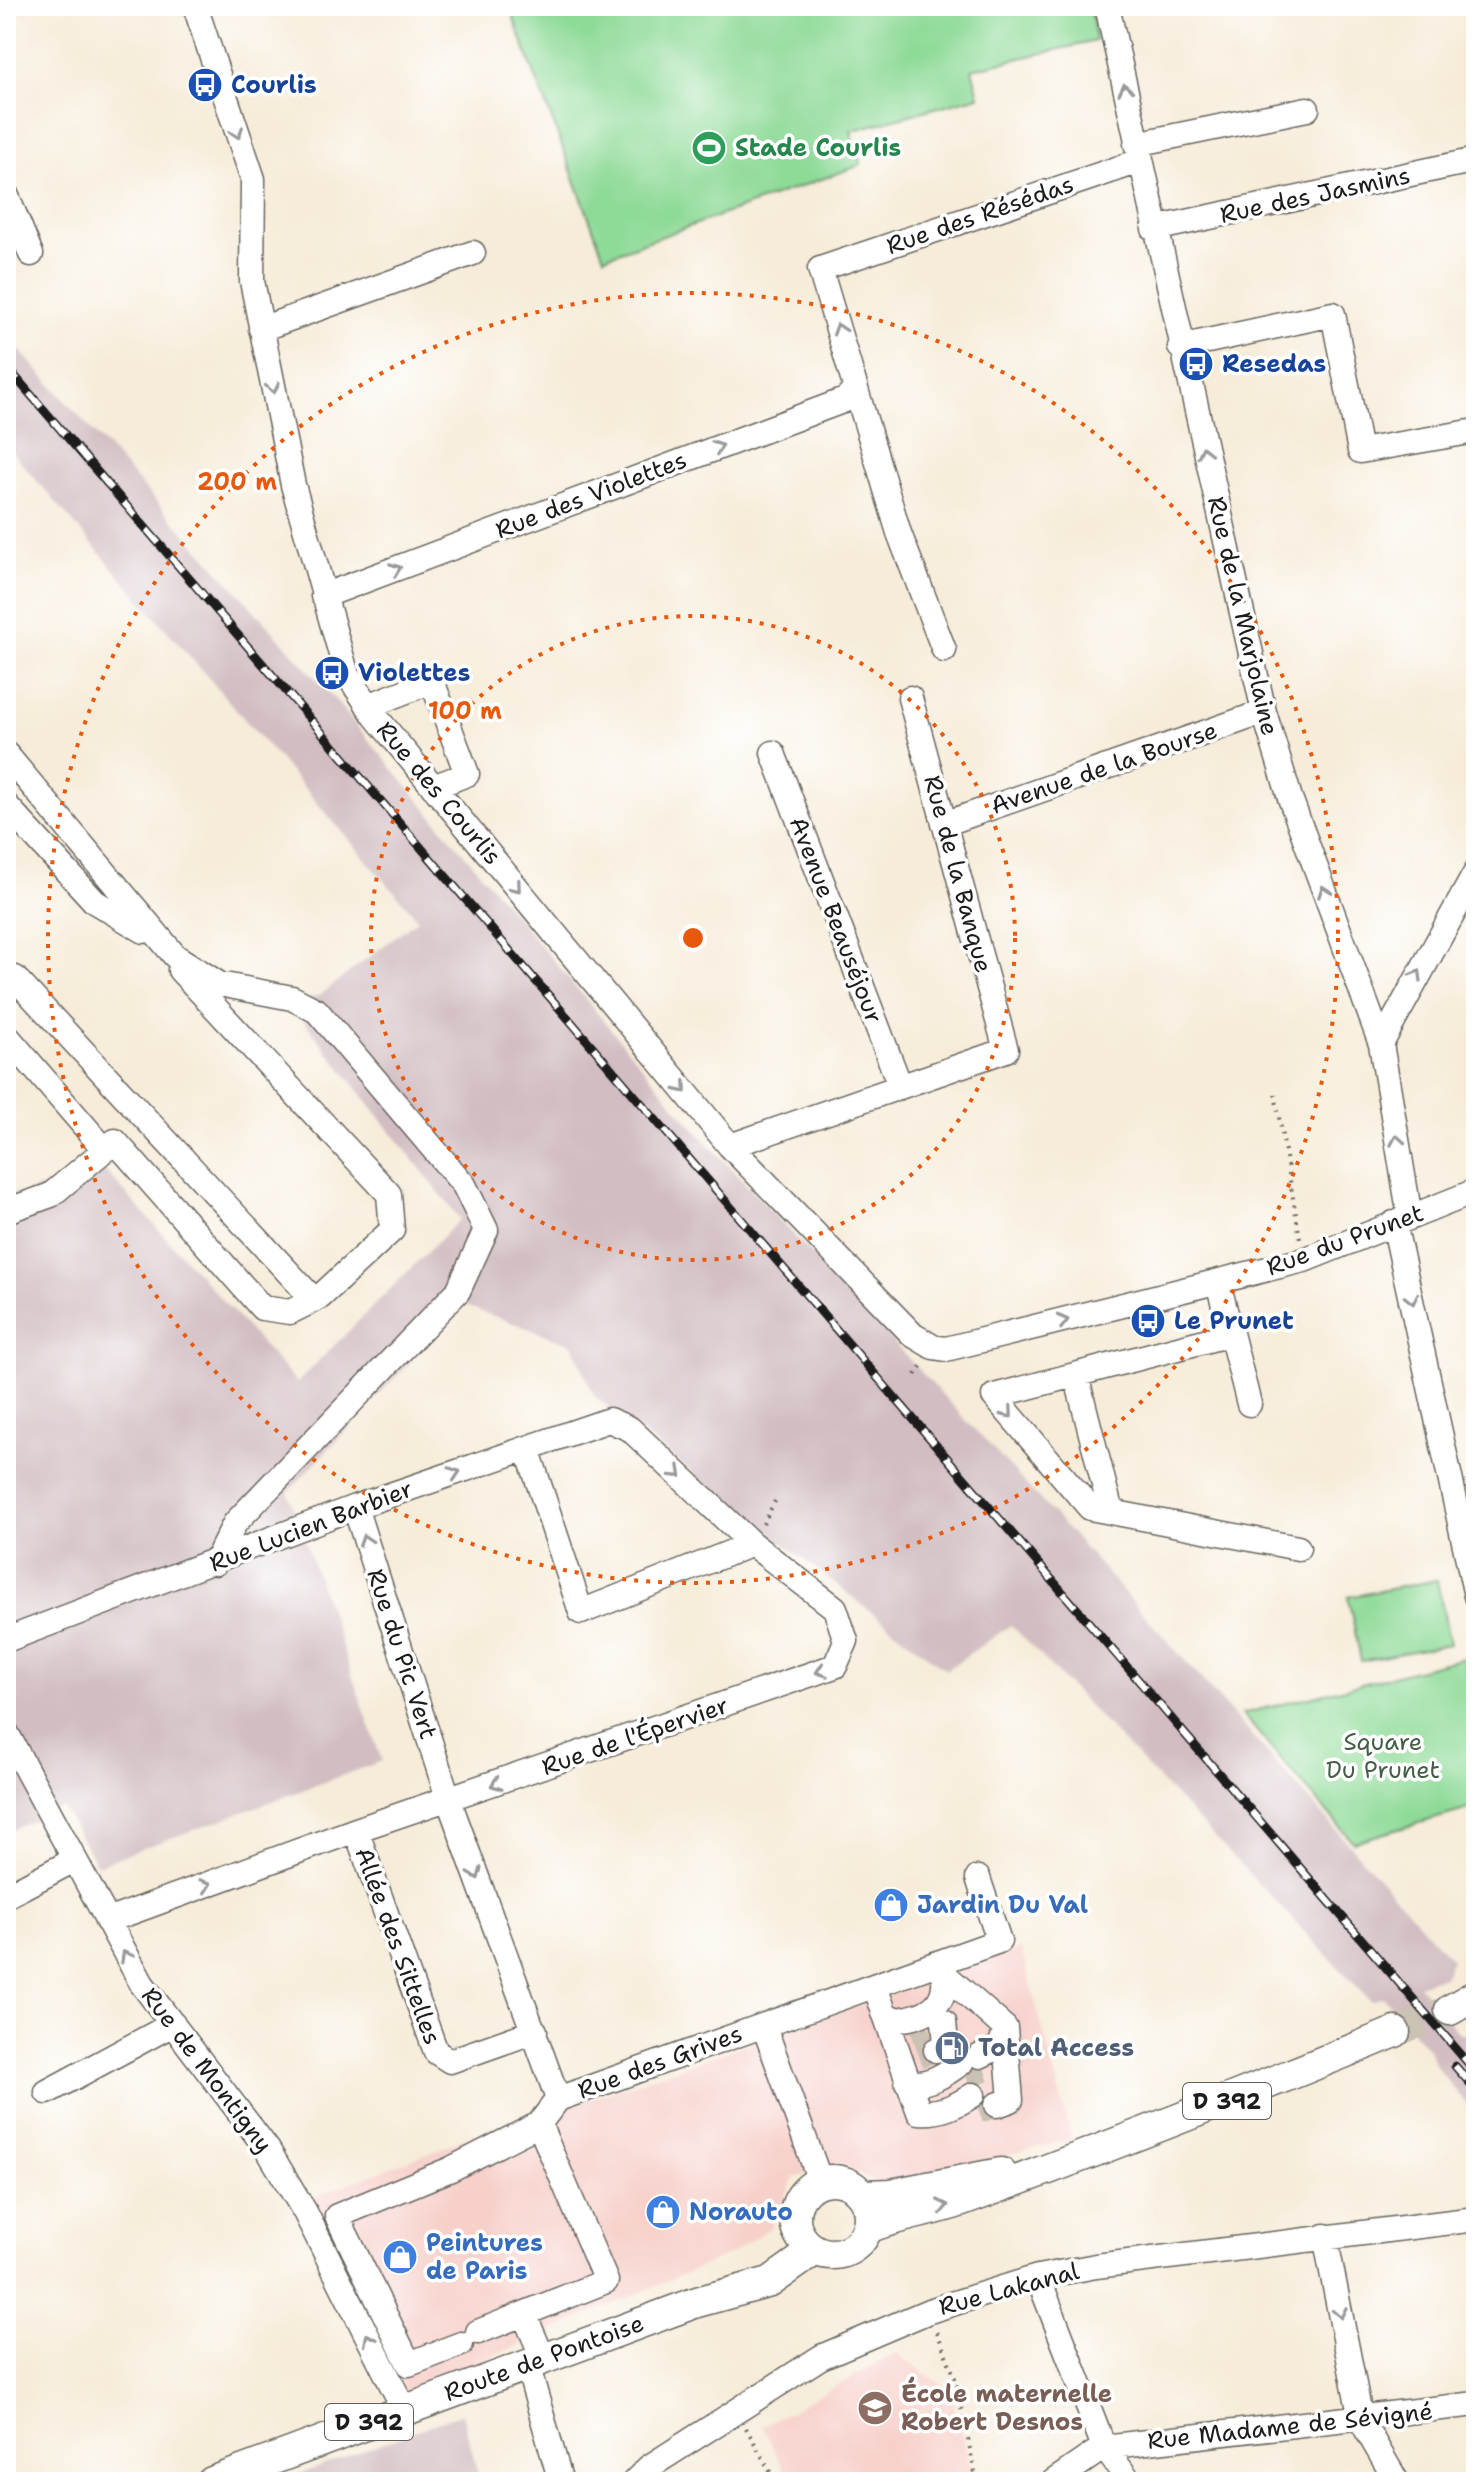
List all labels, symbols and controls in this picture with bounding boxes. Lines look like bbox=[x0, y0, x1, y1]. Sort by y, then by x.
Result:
bus stop icon: Courlis bbox=[186, 66, 224, 104]
place label: Courlis bbox=[231, 69, 317, 101]
one-way arrow bbox=[1117, 82, 1134, 95]
one-way arrow bbox=[227, 125, 243, 139]
sports icon: Stade Courlis bbox=[690, 129, 728, 167]
place label: Stade Courlis bbox=[735, 132, 901, 164]
street label: Rue des Jasmins bbox=[1217, 159, 1413, 231]
street label: Rue des Résédas bbox=[882, 168, 1078, 262]
one-way arrow bbox=[833, 323, 849, 337]
bus stop icon: Resedas bbox=[1177, 345, 1215, 383]
place label: Resedas bbox=[1222, 348, 1326, 380]
one-way arrow bbox=[264, 382, 281, 395]
one-way arrow bbox=[710, 440, 724, 457]
street label: Rue des Violettes bbox=[491, 444, 691, 546]
one-way arrow bbox=[1196, 446, 1213, 459]
text: 200 m bbox=[197, 466, 277, 498]
street label: Rue de la Marjolaine bbox=[1200, 493, 1286, 739]
one-way arrow bbox=[388, 562, 402, 579]
bus stop icon: Violettes bbox=[313, 654, 351, 692]
place label: Violettes bbox=[358, 657, 470, 689]
text: 100 m bbox=[428, 695, 502, 727]
street label: Rue des Courlis bbox=[369, 714, 509, 872]
street label: Avenue de la Bourse bbox=[987, 714, 1221, 822]
street label: Rue de la Banque bbox=[916, 772, 1000, 976]
street label: Avenue Beauséjour bbox=[782, 812, 890, 1028]
one-way arrow bbox=[506, 878, 521, 892]
one-way arrow bbox=[1318, 885, 1334, 899]
centre of rings bbox=[679, 924, 707, 952]
one-way arrow bbox=[1408, 969, 1423, 984]
one-way arrow bbox=[672, 1079, 687, 1093]
one-way arrow bbox=[1389, 1133, 1406, 1147]
street label: Rue du Prunet bbox=[1262, 1197, 1428, 1283]
one-way arrow bbox=[1402, 1292, 1419, 1305]
bus stop icon: Le Prunet bbox=[1129, 1302, 1167, 1340]
place label: Le Prunet bbox=[1174, 1305, 1294, 1337]
one-way arrow bbox=[1056, 1313, 1070, 1330]
one-way arrow bbox=[998, 1403, 1013, 1418]
one-way arrow bbox=[668, 1464, 682, 1479]
one-way arrow bbox=[448, 1466, 462, 1482]
street label: Rue Lucien Barbier bbox=[205, 1472, 417, 1580]
one-way arrow bbox=[359, 1533, 375, 1547]
street label: Rue du Pic Vert bbox=[359, 1565, 445, 1743]
one-way arrow bbox=[814, 1661, 828, 1677]
street label: Rue de l'Épervier bbox=[537, 1689, 733, 1783]
park label: Square Du Prunet bbox=[1326, 1726, 1440, 1786]
one-way arrow bbox=[490, 1775, 504, 1791]
street label: Allée des Sittelles bbox=[348, 1843, 448, 2049]
one-way arrow bbox=[466, 1866, 483, 1880]
one-way arrow bbox=[198, 1878, 212, 1894]
shop icon: Jardin Du Val bbox=[872, 1886, 910, 1924]
place label: Jardin Du Val bbox=[917, 1889, 1088, 1921]
one-way arrow bbox=[120, 1950, 136, 1964]
street label: Rue de Montigny bbox=[134, 1981, 280, 2159]
street label: Rue des Grives bbox=[573, 2017, 747, 2107]
fuel station icon: Total Access bbox=[933, 2029, 971, 2067]
place label: Total Access bbox=[978, 2032, 1134, 2064]
road number: D 392 bbox=[1183, 2083, 1271, 2119]
shop icon: Norauto bbox=[644, 2193, 682, 2231]
place label: Norauto bbox=[689, 2196, 793, 2228]
one-way arrow bbox=[935, 2198, 949, 2215]
place label: Peintures de Paris bbox=[426, 2227, 543, 2287]
shop icon: Peintures de Paris bbox=[381, 2238, 419, 2276]
street label: Rue Lakanal bbox=[935, 2255, 1083, 2323]
one-way arrow bbox=[1331, 2306, 1348, 2319]
street label: Route de Pontoise bbox=[440, 2307, 648, 2409]
one-way arrow bbox=[364, 2333, 379, 2348]
place label: École maternelle Robert Desnos bbox=[901, 2376, 1112, 2438]
school or university icon: École maternelle Robert Desnos bbox=[856, 2389, 894, 2427]
street label: Rue Madame de Sévigné bbox=[1146, 2395, 1434, 2457]
road number: D 392 bbox=[325, 2404, 413, 2440]

